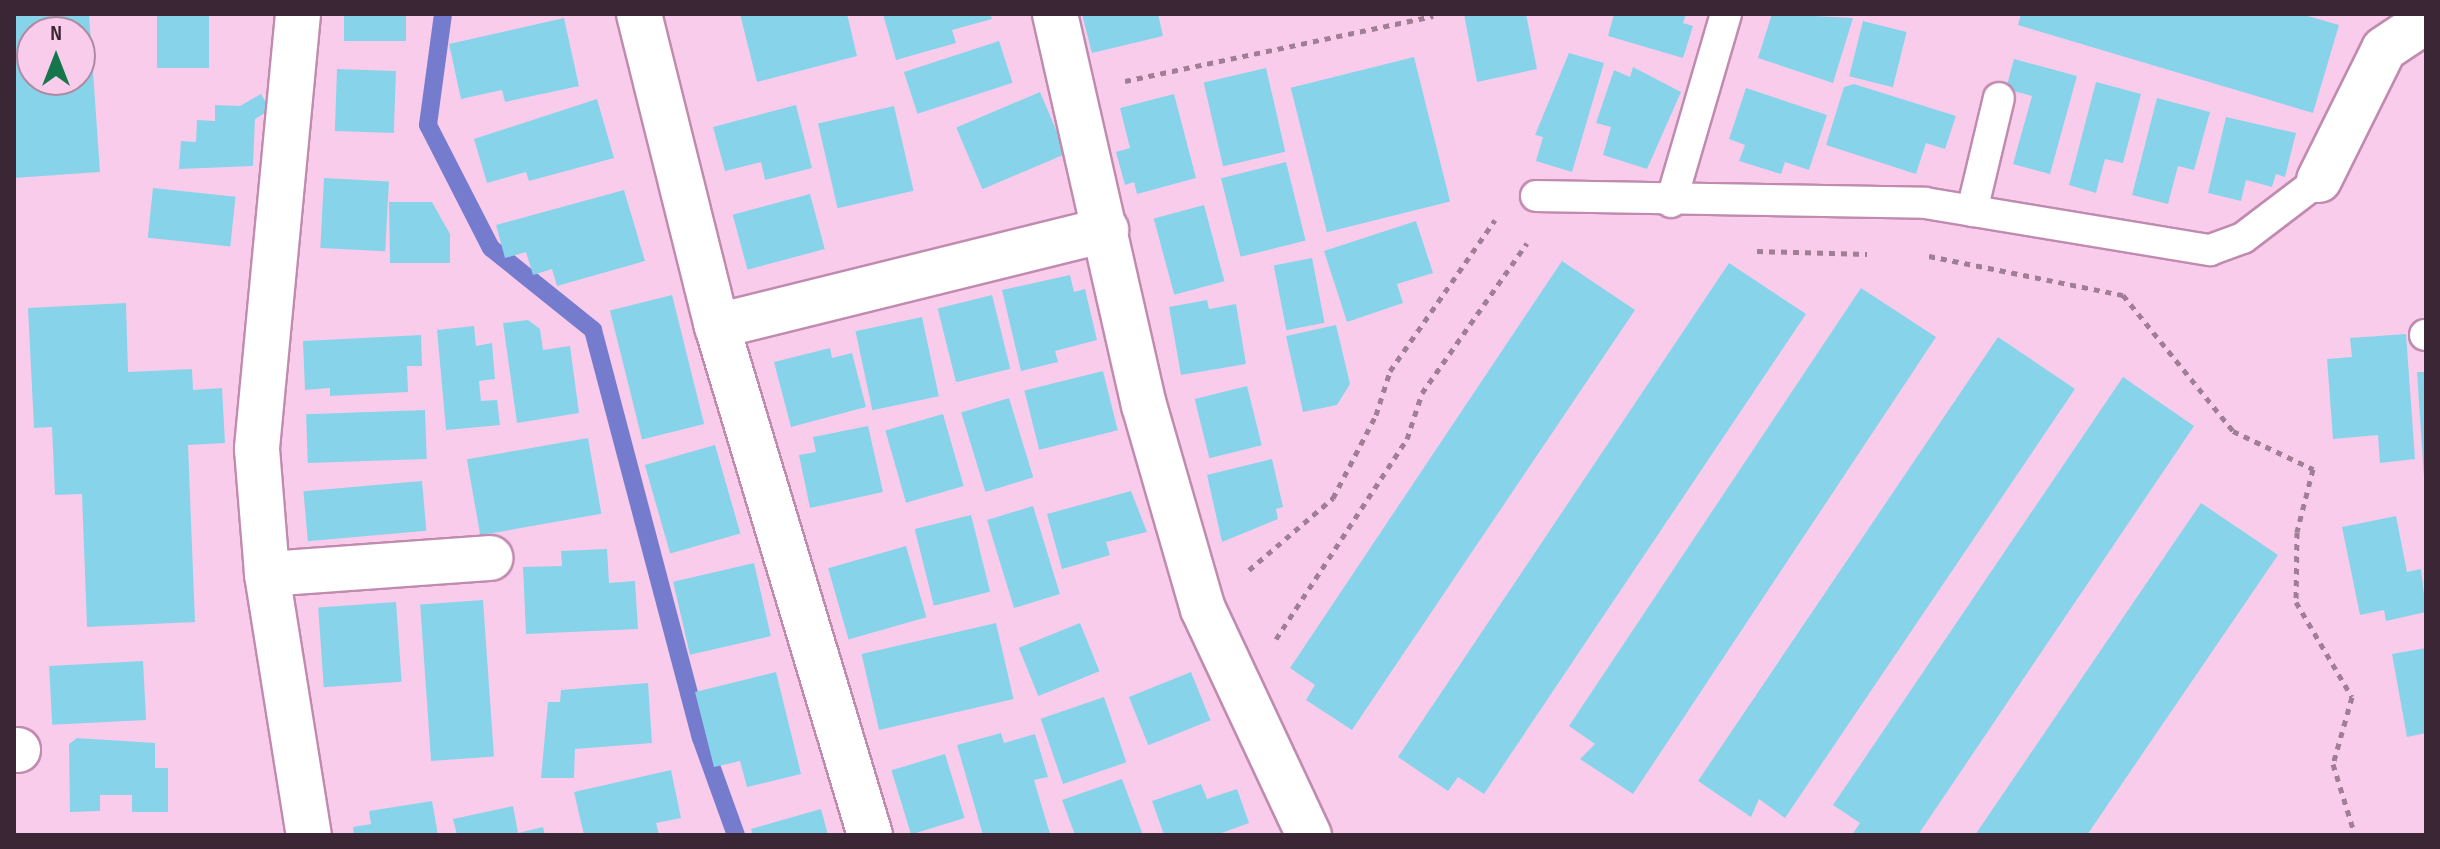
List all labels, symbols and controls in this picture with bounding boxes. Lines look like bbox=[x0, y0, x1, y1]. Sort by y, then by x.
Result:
north arrow bbox=[16, 16, 96, 96]
text: N bbox=[50, 20, 62, 47]

